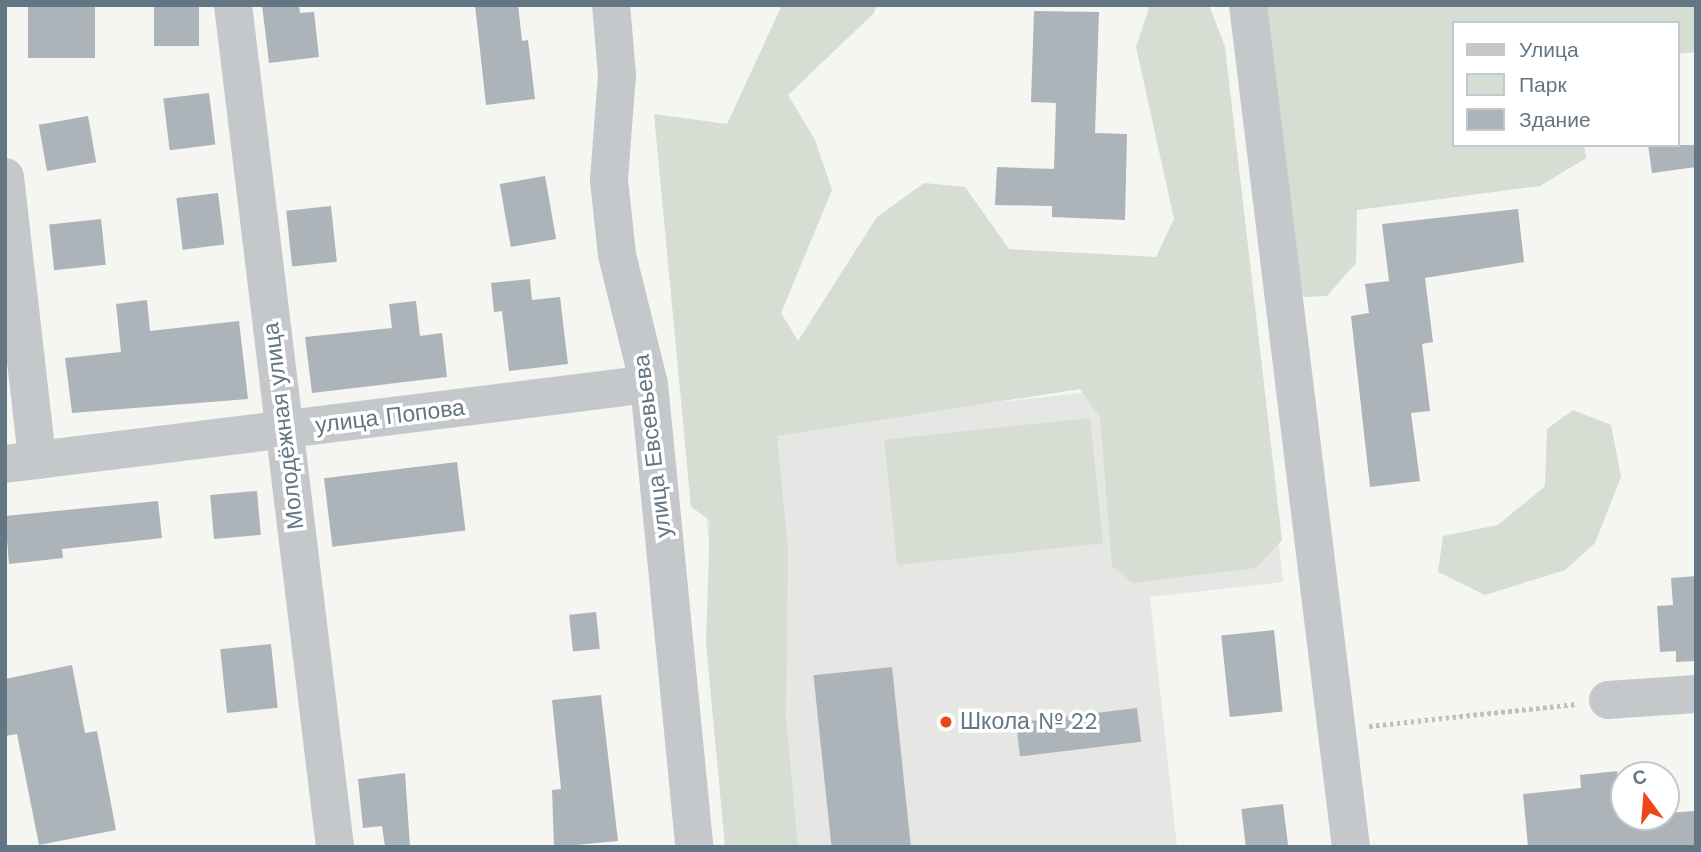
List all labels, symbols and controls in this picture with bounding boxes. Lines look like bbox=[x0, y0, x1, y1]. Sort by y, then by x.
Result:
legend bbox=[1452, 21, 1680, 147]
text: Улица bbox=[1519, 37, 1579, 62]
text: Парк bbox=[1519, 72, 1567, 97]
text: Здание bbox=[1519, 107, 1591, 132]
street label: Молодёжная улица bbox=[258, 321, 310, 531]
street label: улица Евсевьева bbox=[628, 353, 678, 539]
street label: улица Попова bbox=[314, 394, 466, 440]
place label: Школа № 22 bbox=[960, 708, 1098, 736]
marker: Школа № 22 bbox=[938, 714, 954, 730]
north arrow bbox=[1610, 761, 1680, 831]
text: С bbox=[1630, 764, 1649, 790]

